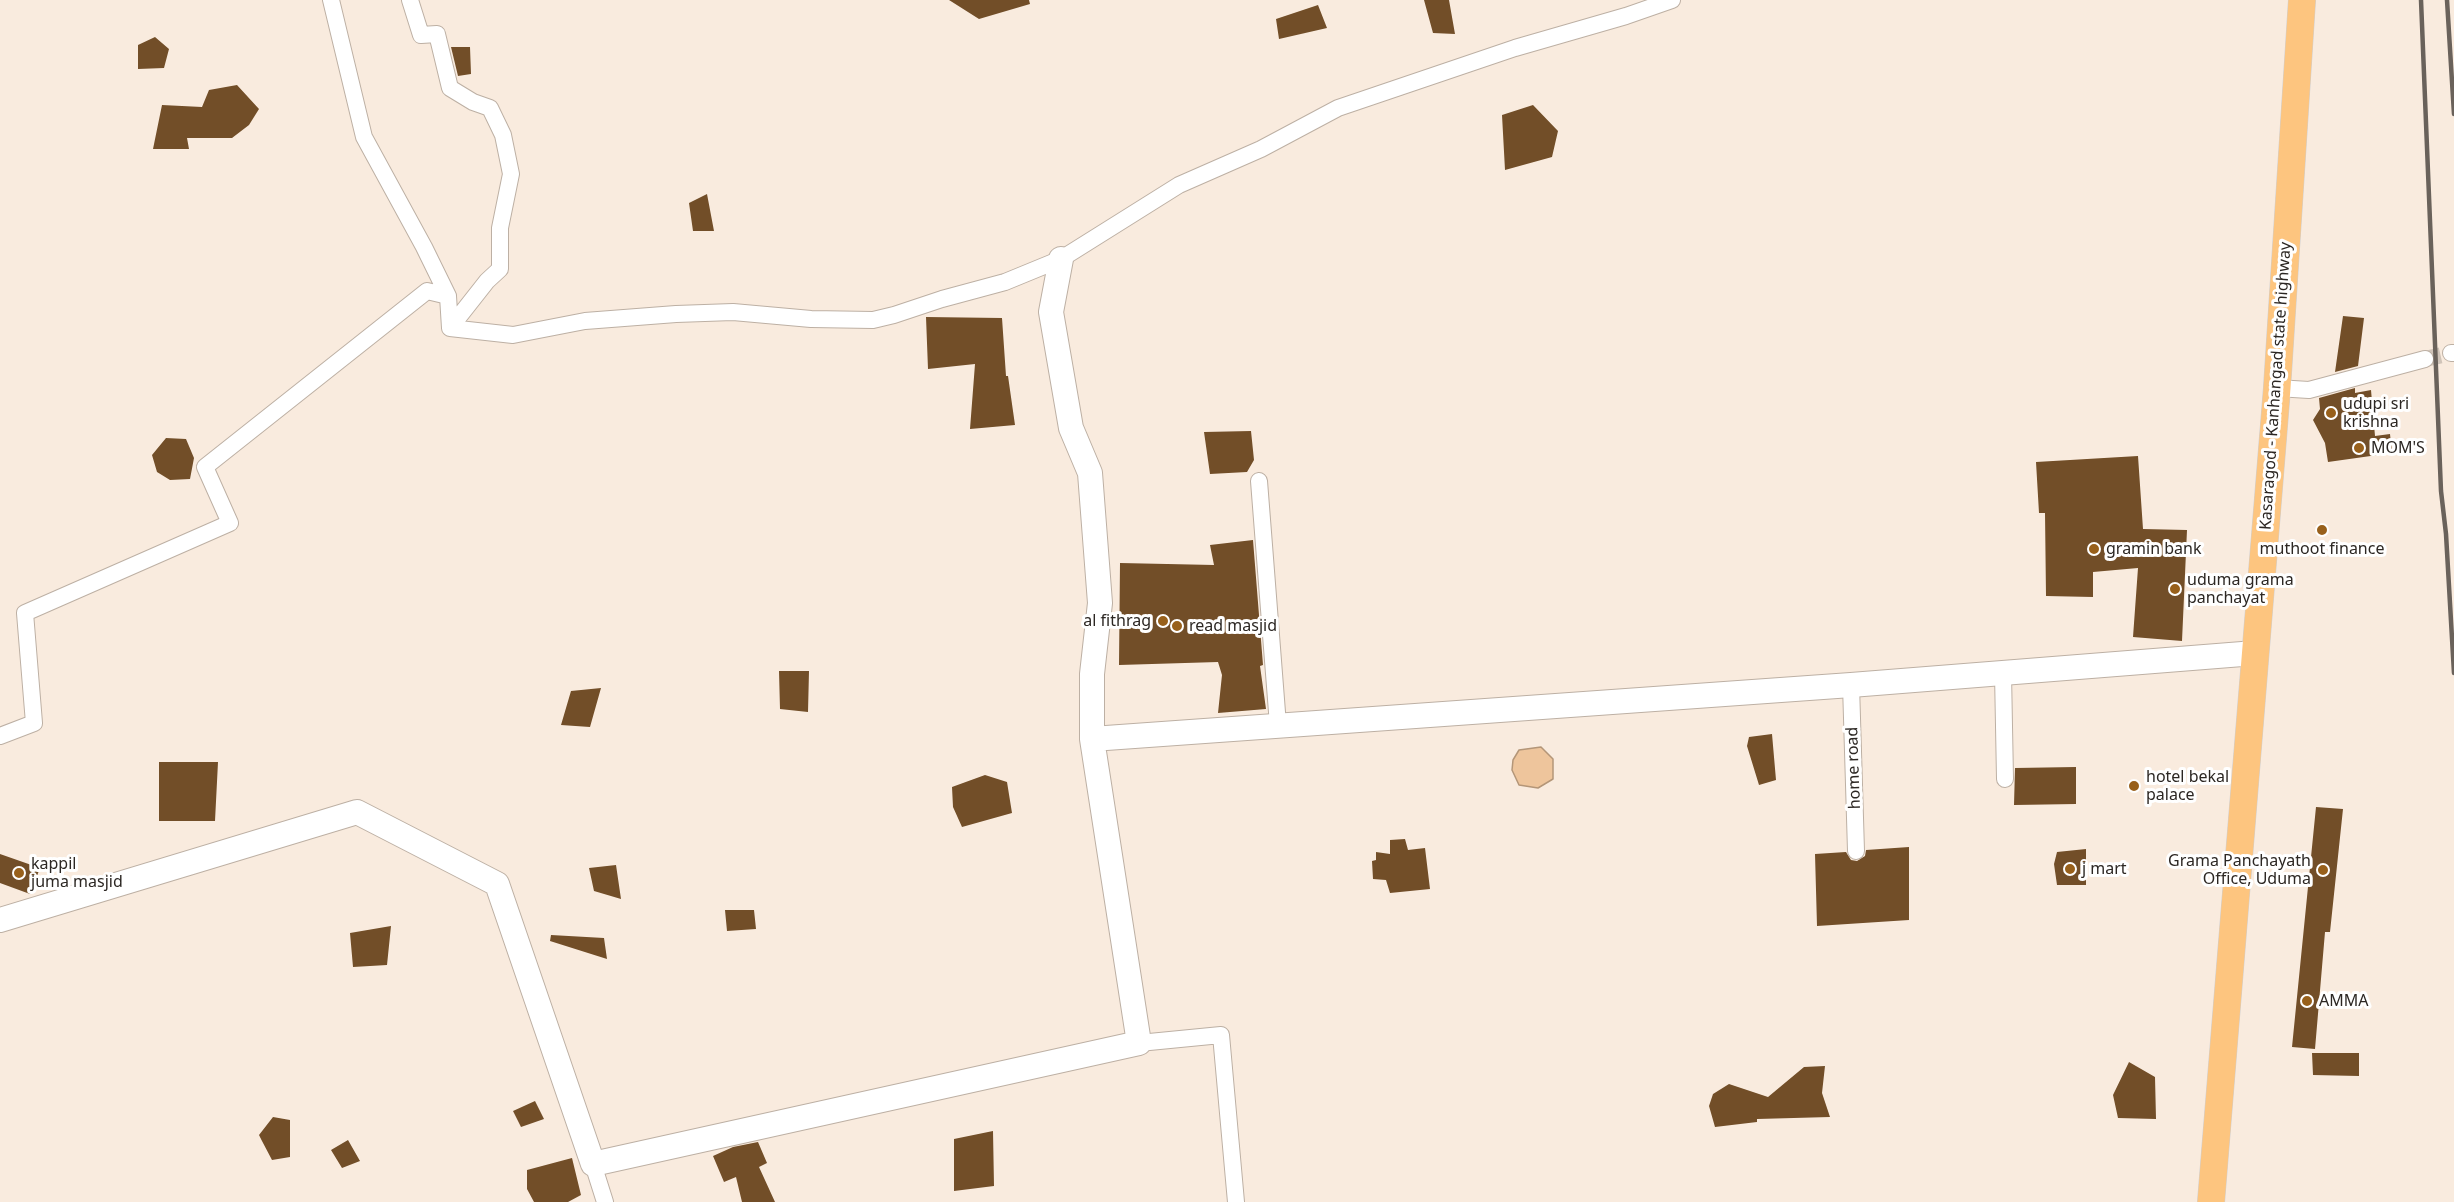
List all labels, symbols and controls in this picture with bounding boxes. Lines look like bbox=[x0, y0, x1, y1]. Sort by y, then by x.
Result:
street label: Kasaragod - Kanhangad state highway bbox=[2256, 241, 2296, 531]
place label: udupi sri krishna bbox=[2343, 394, 2409, 432]
marker: udupi sri krishna bbox=[2324, 406, 2338, 420]
place label: MOM'S bbox=[2371, 438, 2425, 458]
marker: MOM'S bbox=[2352, 441, 2366, 455]
marker: muthoot finance bbox=[2315, 523, 2329, 537]
place label: gramin bank bbox=[2106, 539, 2201, 559]
place label: muthoot finance bbox=[2260, 539, 2384, 559]
marker: gramin bank bbox=[2087, 542, 2101, 556]
place label: uduma grama panchayat bbox=[2187, 570, 2294, 608]
marker: uduma grama panchayat bbox=[2168, 582, 2182, 596]
place label: al fithrag bbox=[1083, 611, 1151, 631]
marker: al fithrag bbox=[1156, 614, 1170, 628]
place label: read masjid bbox=[1189, 616, 1277, 636]
marker: read masjid bbox=[1170, 619, 1184, 633]
street label: home road bbox=[1843, 726, 1865, 810]
place label: hotel bekal palace bbox=[2146, 767, 2229, 805]
marker: hotel bekal palace bbox=[2127, 779, 2141, 793]
place label: Grama Panchayath Office, Uduma bbox=[2168, 851, 2311, 889]
place label: kappil juma masjid bbox=[31, 854, 123, 892]
place label: j mart bbox=[2082, 859, 2127, 879]
marker: j mart bbox=[2063, 862, 2077, 876]
marker: Grama Panchayath Office, Uduma bbox=[2316, 863, 2330, 877]
marker: kappil juma masjid bbox=[12, 866, 26, 880]
place label: AMMA bbox=[2319, 991, 2368, 1011]
marker: AMMA bbox=[2300, 994, 2314, 1008]

